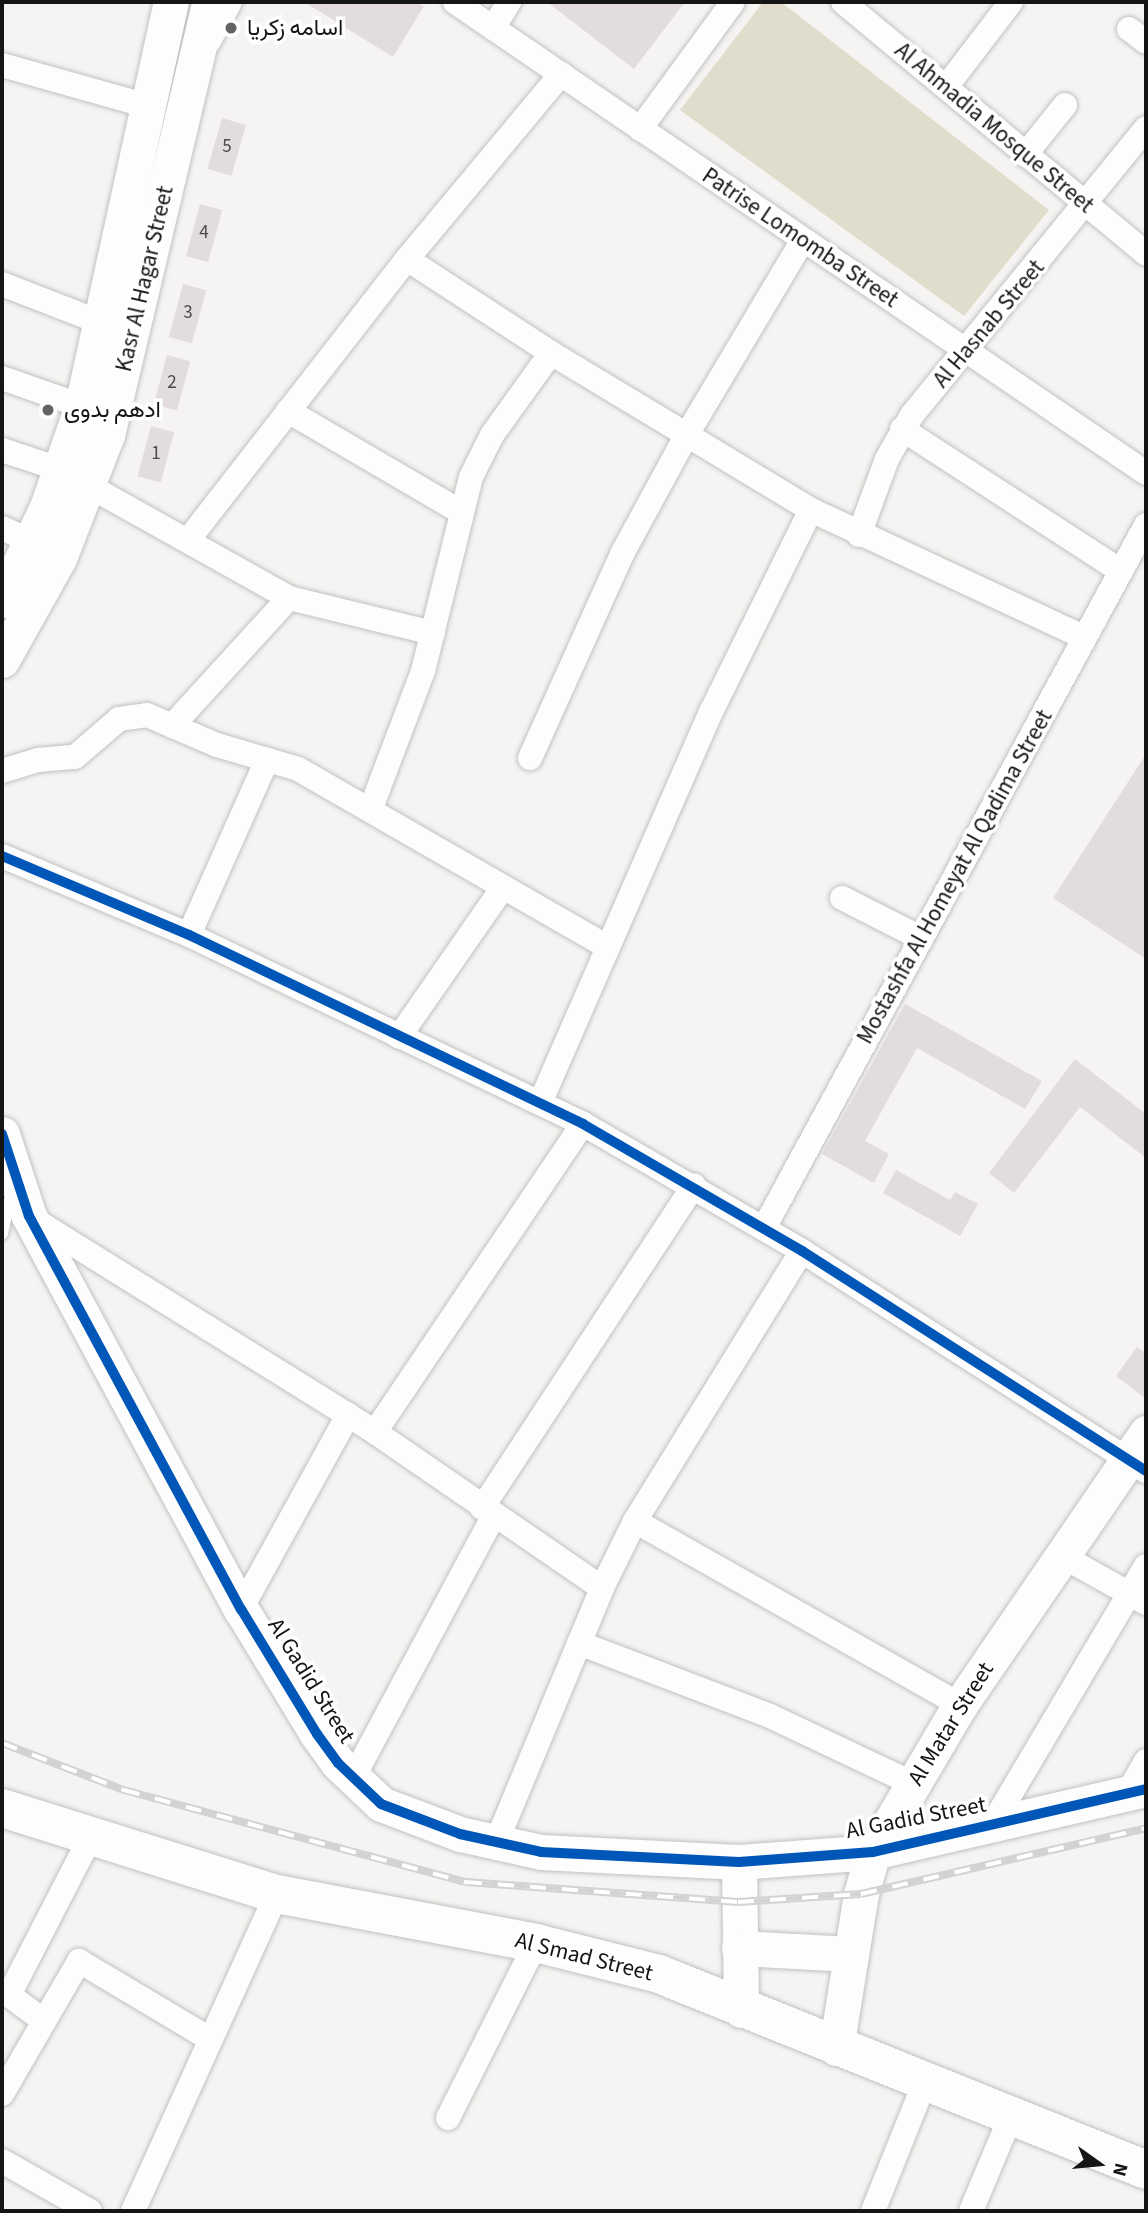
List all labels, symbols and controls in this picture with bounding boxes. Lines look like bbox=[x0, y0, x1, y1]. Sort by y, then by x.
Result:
place label: اسامه زكريا bbox=[247, 14, 343, 42]
marker: اسامه زكريا bbox=[221, 18, 241, 38]
street label: Al Ahmadia Mosque Street bbox=[889, 37, 1099, 219]
house number: 5 bbox=[222, 136, 232, 158]
street label: Patrise Lomomba Street bbox=[697, 162, 903, 314]
street label: Kasr Al Hagar Street bbox=[110, 183, 180, 375]
house number: 4 bbox=[199, 222, 209, 244]
street label: Al Hasnab Street bbox=[928, 254, 1050, 394]
house number: 3 bbox=[183, 302, 193, 324]
house number: 2 bbox=[167, 372, 177, 394]
place label: ادهم بدوى bbox=[64, 396, 161, 424]
marker: ادهم بدوى bbox=[38, 400, 58, 420]
house number: 1 bbox=[151, 443, 161, 465]
street label: Mostashfa Al Homeyat Al Qadima Street bbox=[851, 705, 1059, 1049]
street label: Al Gadid Street bbox=[262, 1613, 360, 1749]
street label: Al Matar Street bbox=[902, 1657, 1000, 1791]
street label: Al Gadid Street bbox=[844, 1791, 988, 1845]
street label: Al Smad Street bbox=[512, 1927, 656, 1987]
north arrow bbox=[1064, 2129, 1134, 2199]
text: N bbox=[1105, 2160, 1134, 2179]

